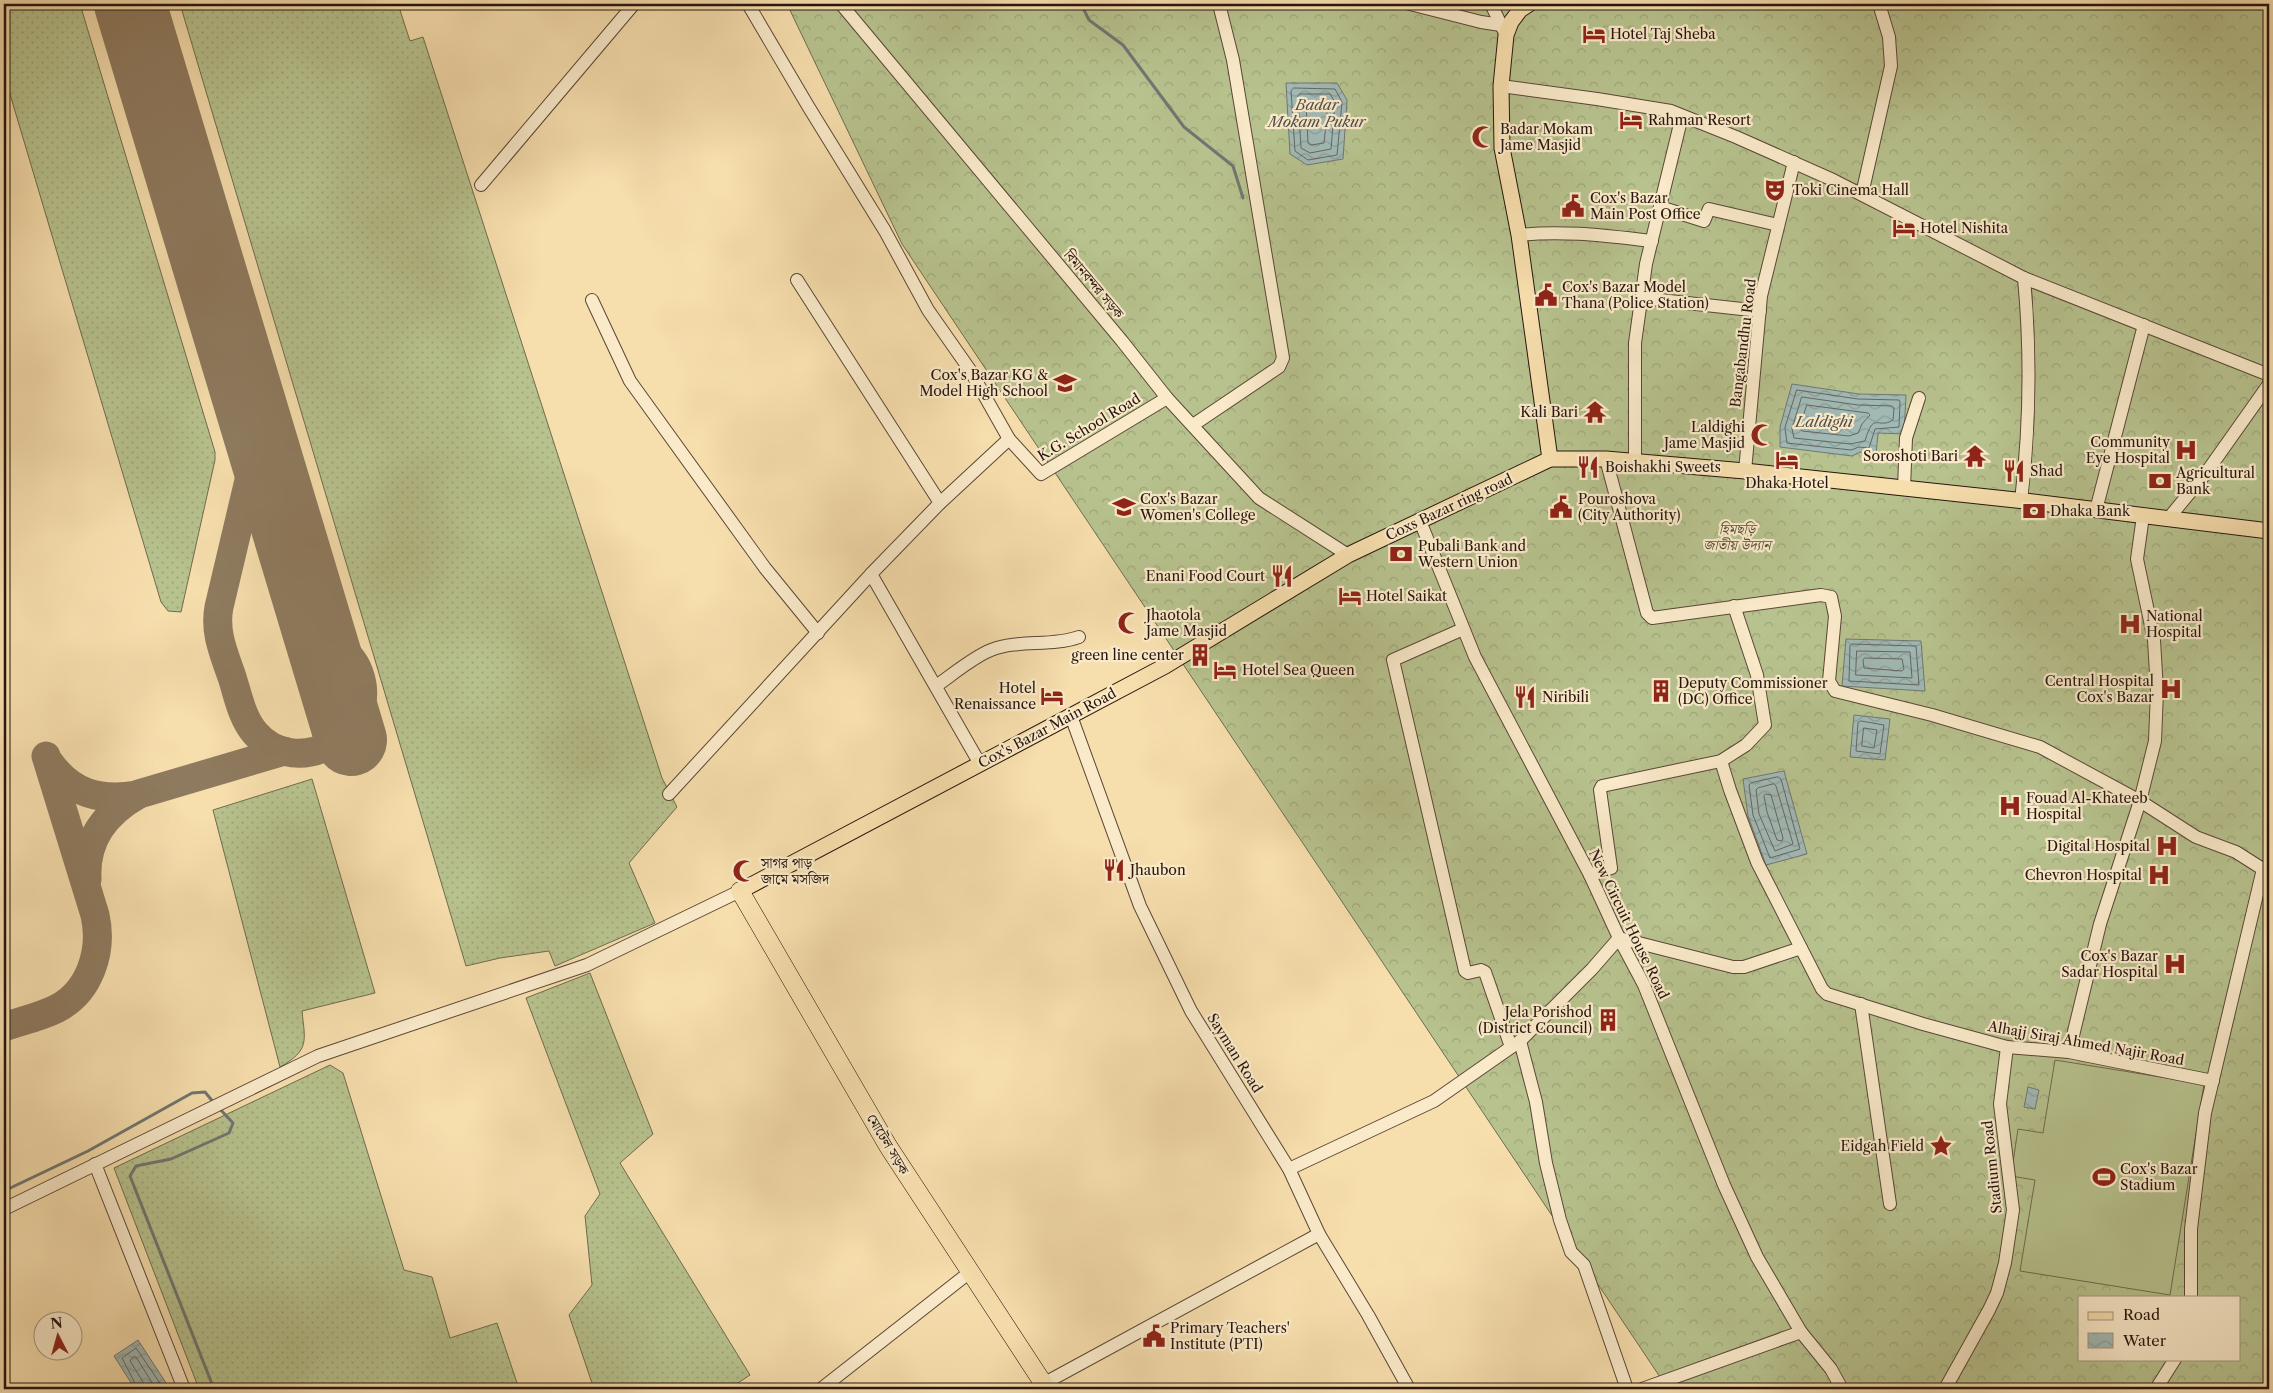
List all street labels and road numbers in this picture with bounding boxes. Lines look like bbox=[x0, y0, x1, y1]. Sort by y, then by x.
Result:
street label: বিমানবন্দর সড়ক bbox=[1059, 245, 1129, 323]
street label: Bangabandhu Road bbox=[1726, 277, 1760, 408]
street label: K.G. School Road bbox=[1034, 389, 1144, 465]
street label: Coxs Bazar ring road bbox=[1383, 469, 1516, 544]
street label: Cox's Bazar Main Road bbox=[975, 684, 1120, 772]
street label: New Circuit House Road bbox=[1585, 846, 1673, 1002]
street label: Sayman Road bbox=[1203, 1010, 1267, 1097]
street label: Alhajj Siraj Ahmed Najir Road bbox=[1985, 1017, 2186, 1069]
street label: মোটেল সড়ক bbox=[863, 1110, 914, 1179]
street label: Stadium Road bbox=[1978, 1119, 2006, 1214]

